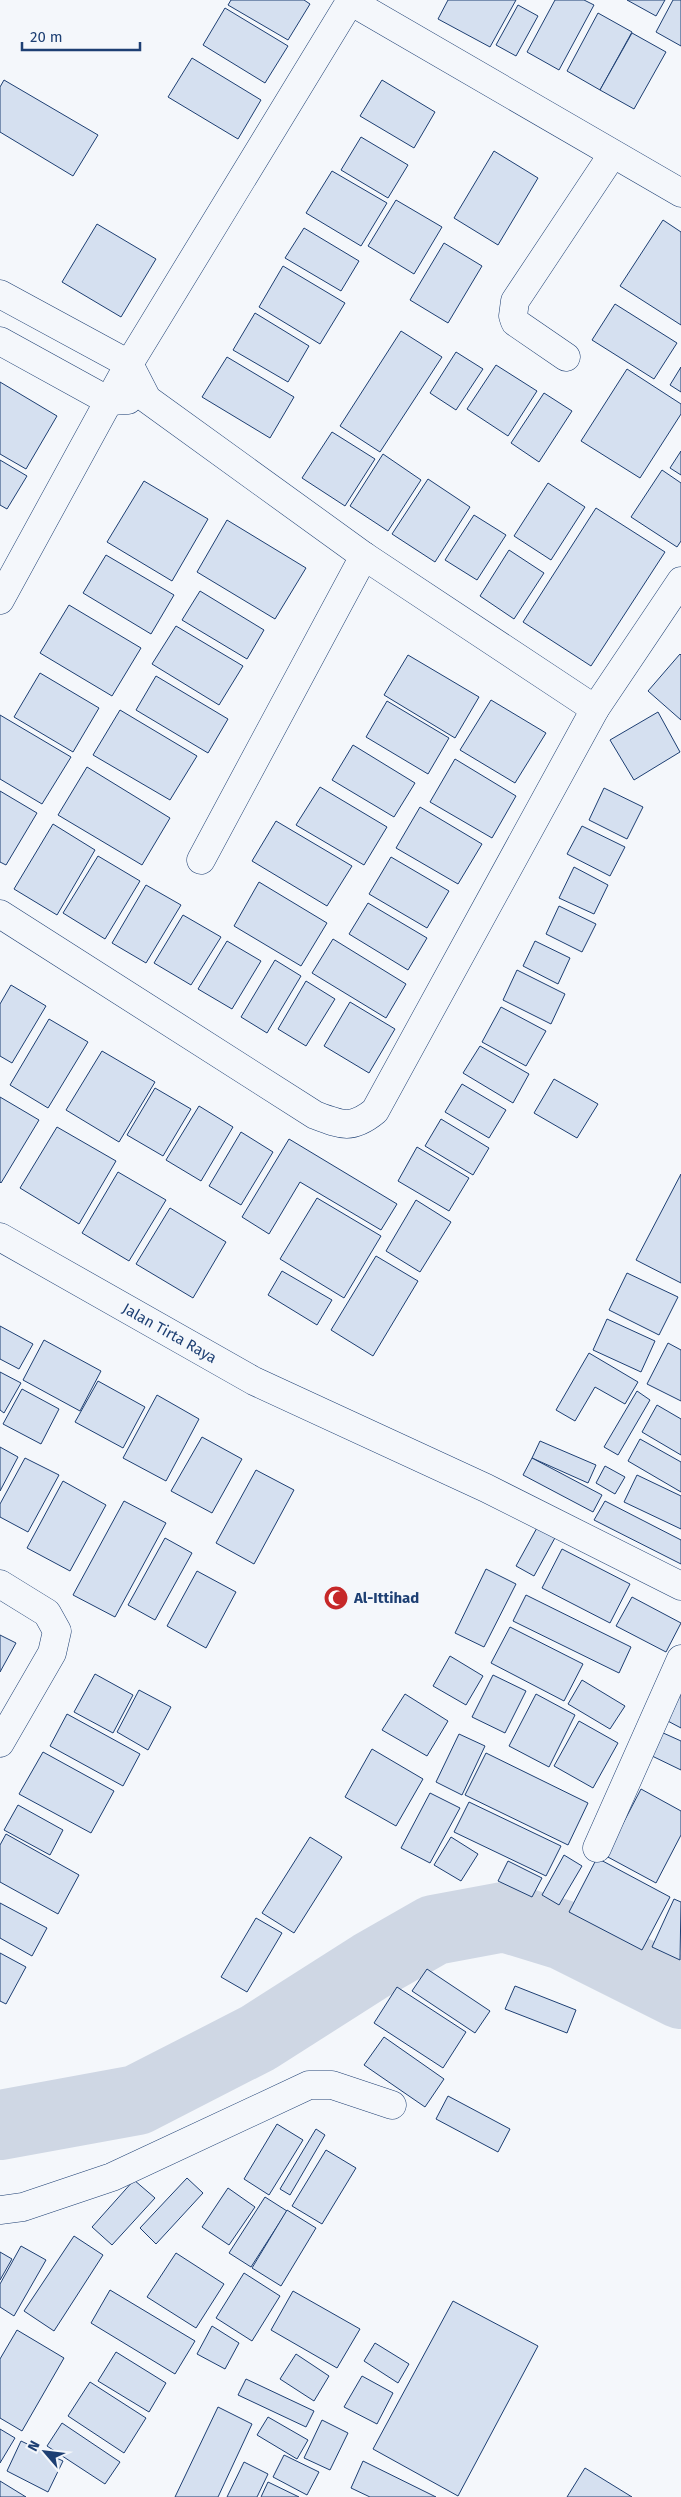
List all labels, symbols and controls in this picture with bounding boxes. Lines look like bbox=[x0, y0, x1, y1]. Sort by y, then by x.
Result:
scale bar bbox=[22, 20, 140, 52]
text: 20 m bbox=[30, 28, 63, 46]
street label: Jalan Tirta Raya bbox=[119, 1299, 220, 1367]
mosque icon: Al-Ittihad bbox=[323, 1585, 349, 1611]
place label: Al-Ittihad bbox=[353, 1589, 419, 1607]
north arrow bbox=[20, 2427, 70, 2477]
text: N bbox=[24, 2438, 44, 2454]

